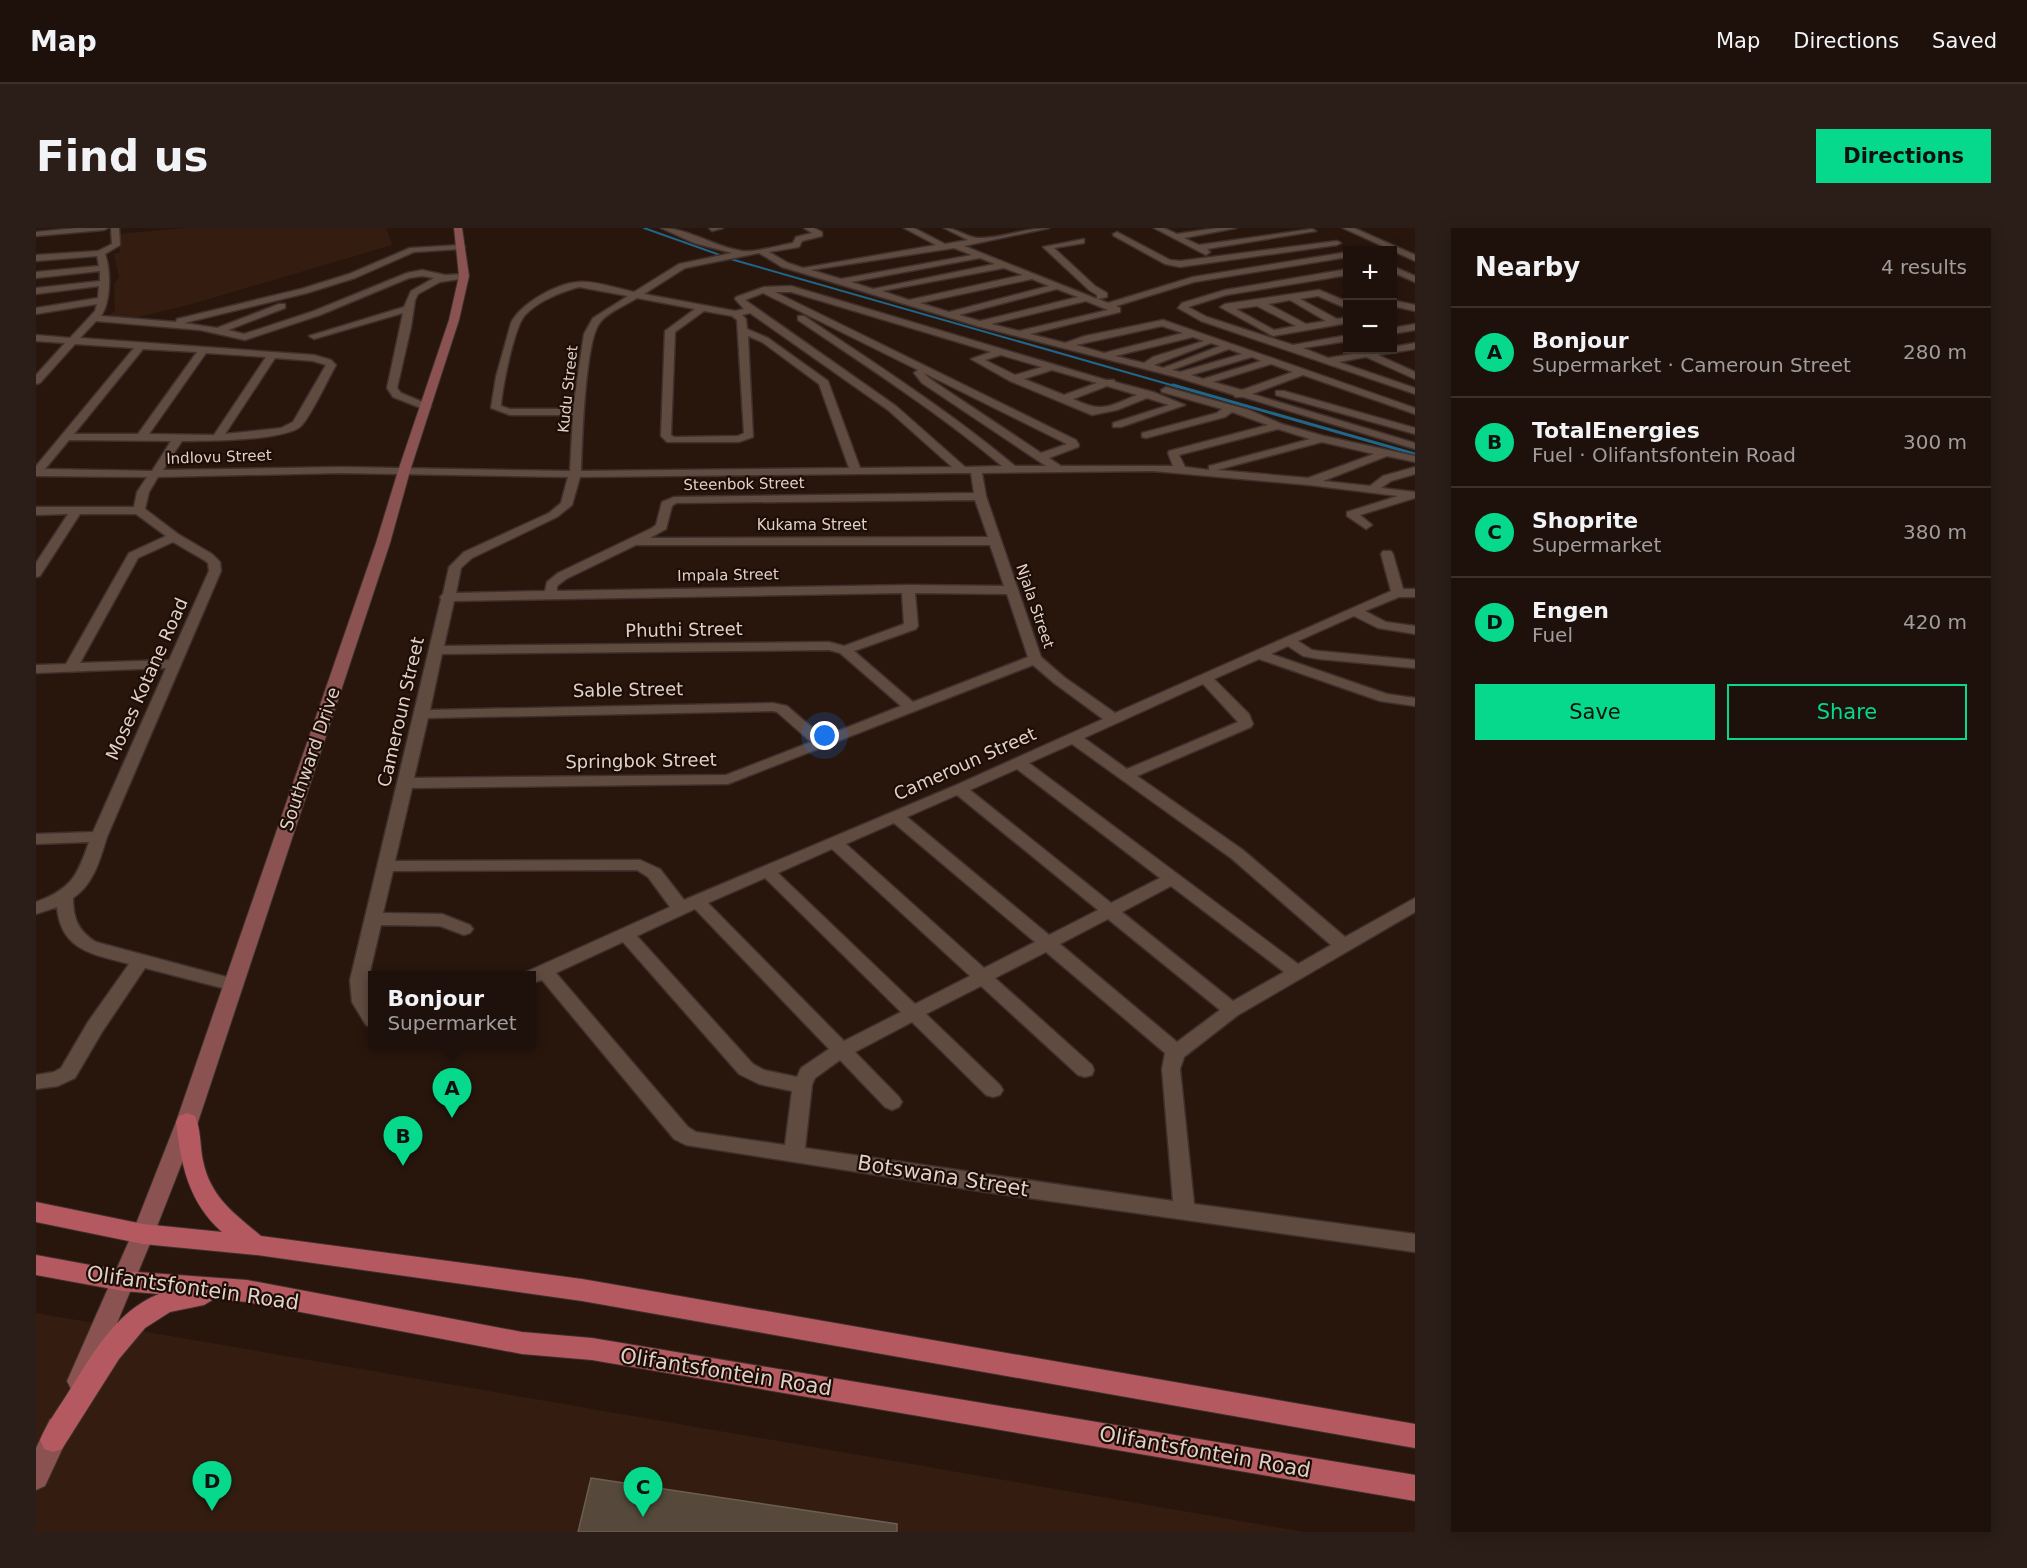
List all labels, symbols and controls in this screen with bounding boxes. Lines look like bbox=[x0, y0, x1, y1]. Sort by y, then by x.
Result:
text: Map bbox=[30, 25, 97, 58]
text: Map bbox=[1716, 29, 1760, 53]
text: Directions bbox=[1793, 29, 1899, 53]
text: Saved bbox=[1932, 29, 1997, 53]
button: Directions bbox=[1816, 129, 1991, 183]
text: Find us bbox=[36, 132, 209, 181]
map controls bbox=[1343, 246, 1397, 354]
button: + bbox=[1343, 246, 1397, 300]
text: Nearby bbox=[1475, 252, 1580, 282]
text: 4 results bbox=[1881, 255, 1967, 279]
button: − bbox=[1343, 300, 1397, 354]
text: Bonjour bbox=[1532, 328, 1629, 353]
text: A bbox=[1487, 340, 1502, 364]
text: 280 m bbox=[1903, 340, 1967, 364]
street label: Kudu Street bbox=[554, 344, 582, 434]
text: Supermarket · Cameroun Street bbox=[1532, 353, 1851, 377]
text: TotalEnergies bbox=[1532, 418, 1700, 443]
text: B bbox=[1487, 430, 1502, 454]
text: 300 m bbox=[1903, 430, 1967, 454]
text: Fuel · Olifantsfontein Road bbox=[1532, 443, 1796, 467]
street label: Indlovu Street bbox=[166, 446, 272, 468]
street label: Steenbok Street bbox=[683, 474, 805, 494]
text: Shoprite bbox=[1532, 508, 1638, 533]
street label: Kukama Street bbox=[757, 516, 867, 534]
text: C bbox=[1487, 520, 1502, 544]
text: 380 m bbox=[1903, 520, 1967, 544]
text: Supermarket bbox=[1532, 533, 1661, 557]
street label: Njala Street bbox=[1012, 561, 1058, 651]
street label: Impala Street bbox=[677, 565, 779, 585]
street label: Moses Kotane Road bbox=[101, 594, 192, 763]
text: Engen bbox=[1532, 598, 1609, 623]
text: D bbox=[1486, 610, 1503, 634]
text: 420 m bbox=[1903, 610, 1967, 634]
street label: Phuthi Street bbox=[625, 618, 743, 641]
text: Fuel bbox=[1532, 623, 1573, 647]
street label: Cameroun Street bbox=[373, 635, 428, 789]
street label: Sable Street bbox=[573, 678, 683, 701]
street label: Southward Drive bbox=[275, 684, 344, 833]
button: Save bbox=[1475, 684, 1715, 740]
button: Share bbox=[1727, 684, 1967, 740]
your location bbox=[810, 721, 839, 750]
street label: Cameroun Street bbox=[890, 723, 1039, 804]
street label: Springbok Street bbox=[565, 749, 717, 772]
popup bbox=[368, 971, 536, 1049]
text: Bonjour bbox=[387, 986, 484, 1011]
text: Supermarket bbox=[387, 1011, 517, 1035]
pin: A bbox=[432, 1068, 472, 1118]
pin: B bbox=[384, 1116, 422, 1166]
street label: Botswana Street bbox=[856, 1151, 1030, 1201]
street label: Olifantsfontein Road bbox=[85, 1261, 301, 1315]
street label: Olifantsfontein Road bbox=[618, 1343, 834, 1401]
street label: Olifantsfontein Road bbox=[1097, 1422, 1313, 1482]
pin: D bbox=[192, 1462, 231, 1511]
pin: C bbox=[624, 1468, 662, 1517]

